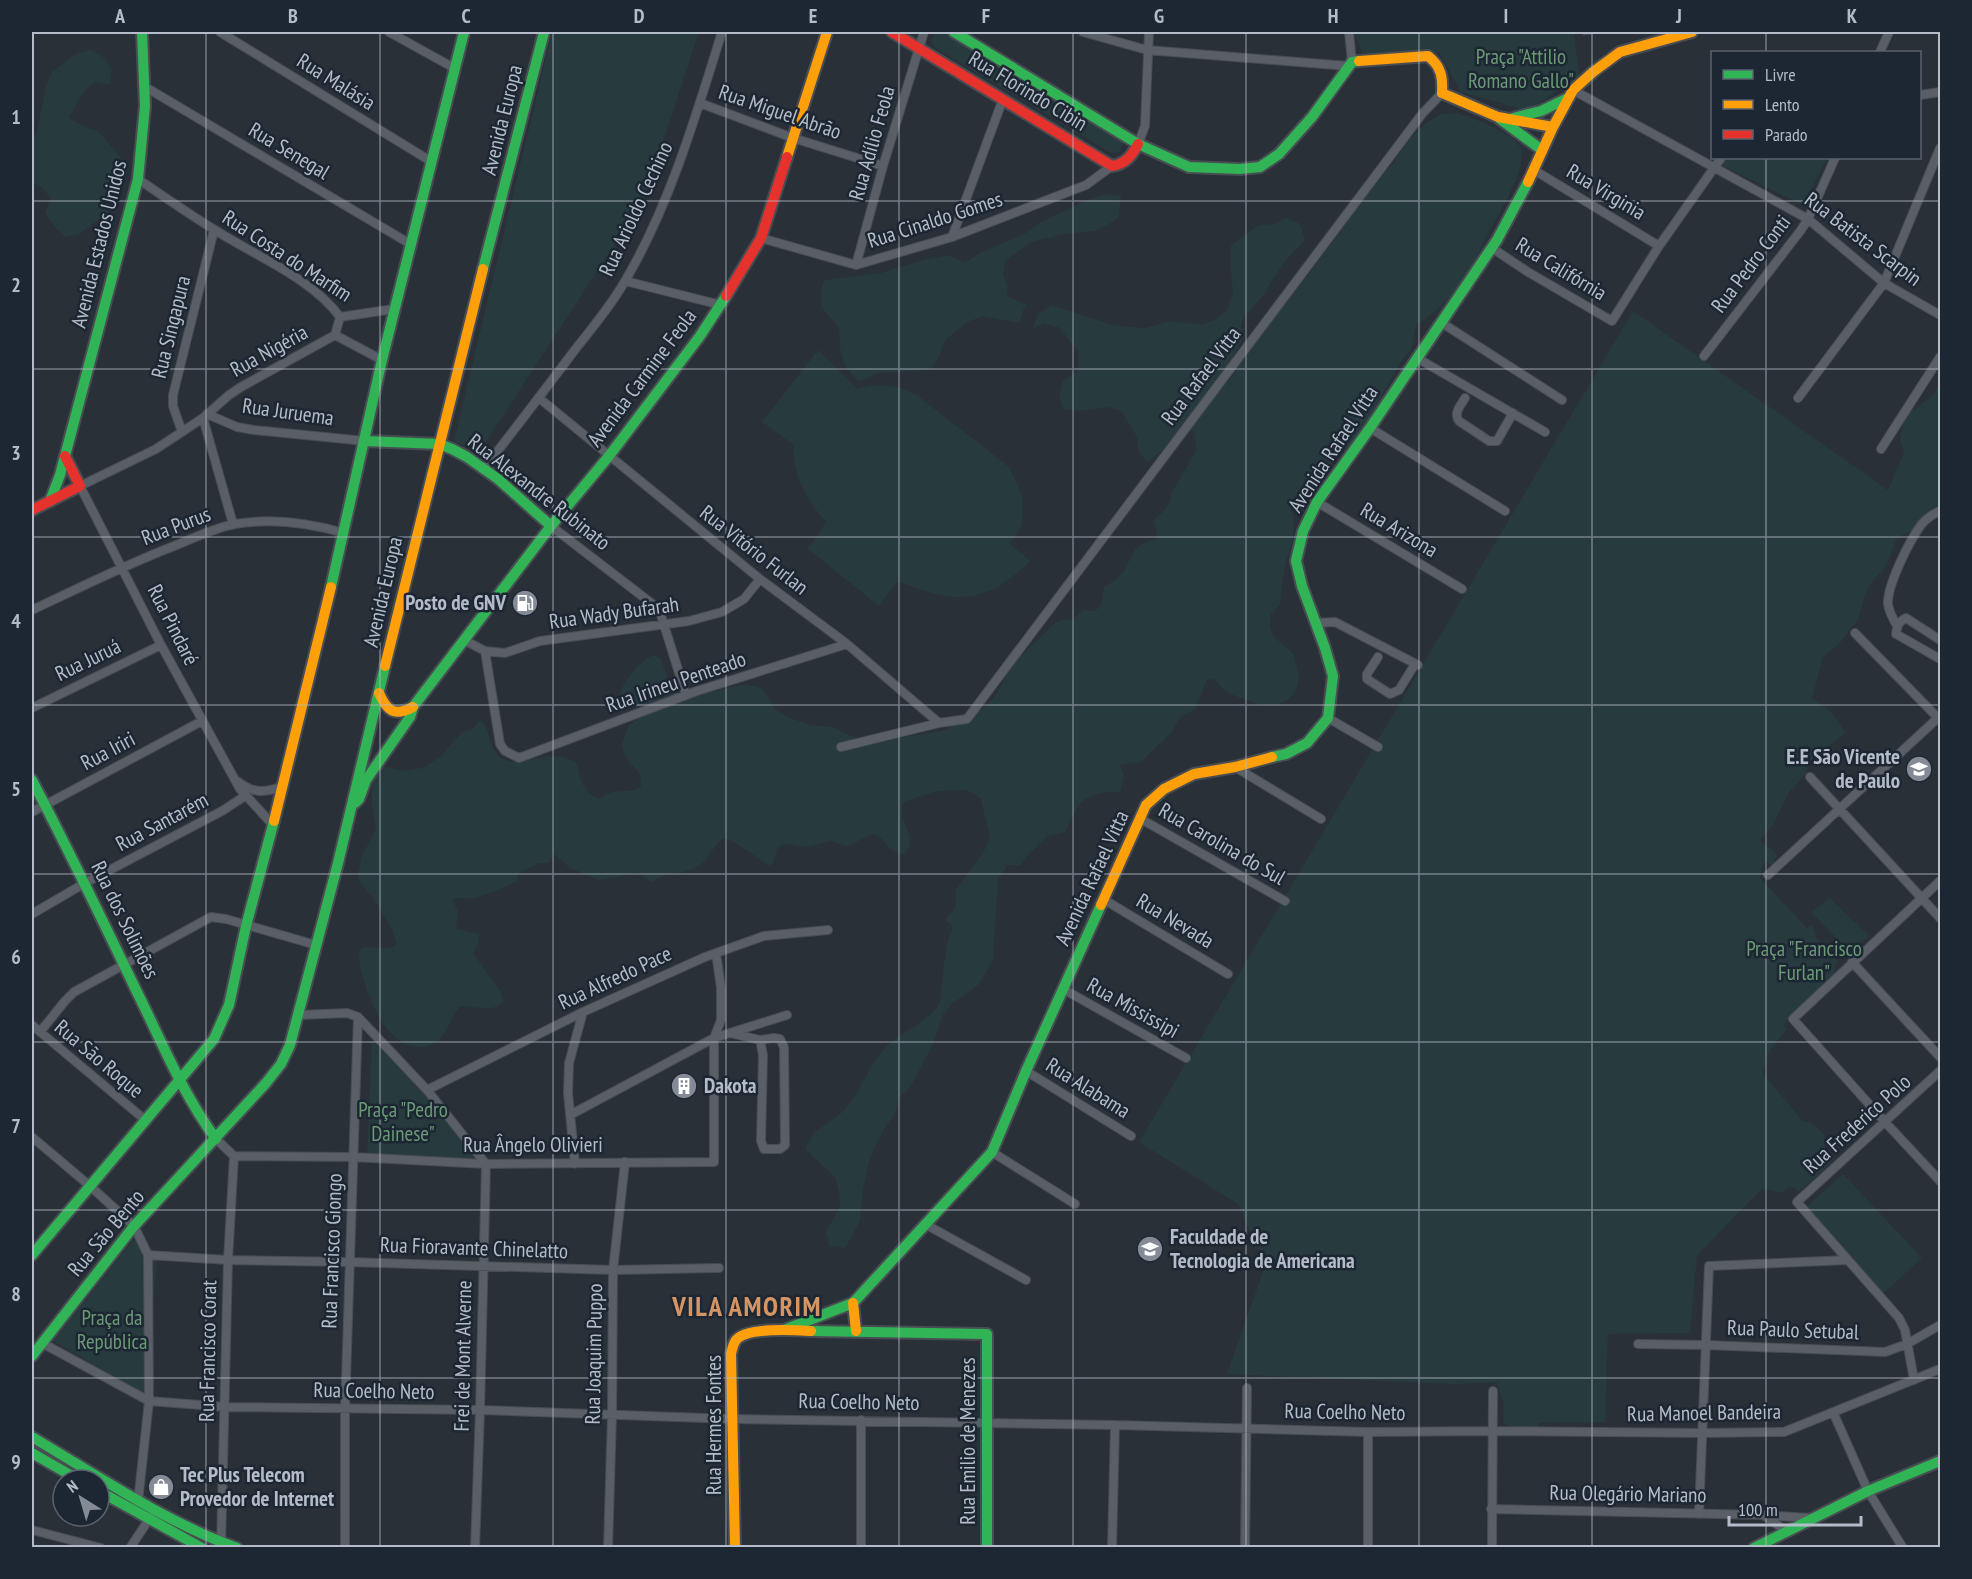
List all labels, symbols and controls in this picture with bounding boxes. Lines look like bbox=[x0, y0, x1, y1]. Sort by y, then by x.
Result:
text: A bbox=[114, 3, 126, 29]
text: B bbox=[288, 3, 298, 29]
text: C bbox=[461, 3, 471, 29]
text: D bbox=[634, 3, 645, 29]
text: E bbox=[809, 3, 817, 29]
text: F bbox=[982, 3, 990, 29]
text: G bbox=[1154, 3, 1164, 29]
text: H bbox=[1328, 3, 1338, 29]
text: I bbox=[1504, 3, 1508, 29]
text: J bbox=[1675, 3, 1682, 29]
text: K bbox=[1847, 3, 1858, 29]
park label: Praça "Attilio Romano Gallo" bbox=[1468, 43, 1574, 94]
street label: Rua Florindo Cibin bbox=[964, 45, 1093, 137]
street label: Rua Malásia bbox=[292, 47, 380, 116]
legend bbox=[1711, 51, 1921, 159]
street label: Avenida Europa bbox=[475, 62, 528, 178]
text: Livre bbox=[1765, 63, 1796, 86]
street label: Rua Miguel Abrão bbox=[715, 78, 845, 145]
street label: Rua Adílio Feola bbox=[842, 83, 901, 203]
text: Lento bbox=[1765, 93, 1800, 116]
text: 1 bbox=[11, 104, 21, 130]
street label: Rua Senegal bbox=[244, 116, 335, 185]
text: Parado bbox=[1765, 123, 1808, 146]
street label: Rua Arioldo Cechino bbox=[593, 137, 679, 280]
street label: Avenida Estados Unidos bbox=[65, 157, 132, 330]
street label: Rua Virginia bbox=[1562, 157, 1651, 226]
street label: Rua Cinaldo Gomes bbox=[864, 185, 1006, 254]
street label: Rua Batista Scarpin bbox=[1799, 186, 1927, 291]
street label: Rua Costa do Marfim bbox=[217, 204, 357, 307]
street label: Rua Pedro Conti bbox=[1705, 209, 1796, 318]
street label: Rua Califórnia bbox=[1511, 231, 1612, 306]
text: 2 bbox=[11, 272, 21, 298]
street label: Rua Singapura bbox=[145, 273, 196, 381]
street label: Avenida Carmine Feola bbox=[581, 304, 702, 452]
street label: Rua Nigéria bbox=[225, 318, 312, 383]
street label: Rua Rafael Vitta bbox=[1155, 321, 1246, 430]
street label: Avenida Rafael Vitta bbox=[1282, 380, 1384, 517]
street label: Rua Juruema bbox=[241, 392, 335, 431]
street label: Rua Alexandre Rubinato bbox=[462, 427, 616, 556]
text: 3 bbox=[11, 440, 21, 466]
street label: Rua Arizona bbox=[1356, 496, 1443, 563]
street label: Rua Vitório Furlan bbox=[695, 499, 814, 600]
street label: Rua Purus bbox=[137, 500, 214, 551]
street label: Avenida Europa bbox=[357, 534, 408, 650]
street label: Rua Pindaré bbox=[142, 580, 205, 670]
fuel station icon: Posto de GNV bbox=[510, 588, 540, 618]
place label: Posto de GNV bbox=[405, 589, 506, 616]
street label: Rua Wady Bufarah bbox=[547, 590, 680, 635]
text: 4 bbox=[11, 608, 21, 634]
street label: Rua Juruá bbox=[51, 632, 125, 687]
street label: Rua Irineu Penteado bbox=[602, 645, 749, 718]
street label: Rua Iriri bbox=[76, 725, 140, 776]
place label: E.E São Vicente de Paulo bbox=[1786, 743, 1900, 794]
school or university icon: E.E São Vicente de Paulo bbox=[1904, 754, 1934, 784]
text: 5 bbox=[11, 776, 21, 802]
street label: Rua Santarém bbox=[111, 786, 213, 857]
street label: Rua Carolina do Sul bbox=[1154, 796, 1290, 891]
street label: Avenida Rafael Vitta bbox=[1048, 806, 1135, 950]
street label: Rua dos Solimões bbox=[85, 856, 166, 983]
street label: Rua Nevada bbox=[1132, 887, 1219, 954]
park label: Praça "Francisco Furlan" bbox=[1746, 935, 1862, 986]
street label: Rua Alfredo Pace bbox=[554, 940, 676, 1016]
text: 6 bbox=[11, 944, 21, 970]
street label: Rua Mississipi bbox=[1082, 971, 1184, 1044]
street label: Rua São Roque bbox=[49, 1014, 149, 1104]
street label: Rua Alabama bbox=[1041, 1051, 1135, 1124]
street label: Rua Frederico Polo bbox=[1797, 1068, 1916, 1179]
building icon: Dakota bbox=[669, 1071, 699, 1101]
place label: Dakota bbox=[704, 1072, 757, 1099]
park label: Praça "Pedro Dainese" bbox=[358, 1096, 448, 1147]
text: 7 bbox=[11, 1113, 21, 1139]
street label: Rua Ângelo Olivieri bbox=[463, 1131, 603, 1158]
street label: Rua Francisco Giongo bbox=[315, 1173, 348, 1329]
street label: Rua São Bento bbox=[61, 1184, 150, 1282]
place label: Faculdade de Tecnologia de Americana bbox=[1170, 1223, 1355, 1274]
street label: Rua Fioravante Chinelatto bbox=[380, 1231, 568, 1264]
school or university icon: Faculdade de Tecnologia de Americana bbox=[1135, 1234, 1165, 1264]
street label: Rua Francisco Corat bbox=[193, 1280, 222, 1422]
street label: Frei de Mont Alverne bbox=[448, 1280, 477, 1432]
text: 8 bbox=[11, 1281, 21, 1307]
street label: Rua Joaquim Puppo bbox=[579, 1283, 608, 1425]
district label: VILA AMORIM bbox=[671, 1289, 822, 1323]
park label: Praça da República bbox=[77, 1304, 147, 1355]
street label: Rua Paulo Setubal bbox=[1727, 1314, 1859, 1345]
street label: Rua Hermes Fontes bbox=[700, 1355, 727, 1495]
street label: Rua Emilio de Menezes bbox=[954, 1357, 981, 1525]
street label: Rua Coelho Neto bbox=[313, 1376, 435, 1405]
street label: Rua Coelho Neto bbox=[798, 1387, 920, 1416]
street label: Rua Coelho Neto bbox=[1284, 1397, 1406, 1426]
street label: Rua Manoel Bandeira bbox=[1627, 1398, 1781, 1427]
text: 9 bbox=[11, 1449, 21, 1475]
place label: Tec Plus Telecom Provedor de Internet bbox=[180, 1461, 334, 1512]
north arrow bbox=[51, 1468, 111, 1528]
shop icon: Tec Plus Telecom Provedor de Internet bbox=[146, 1472, 176, 1502]
text: N bbox=[63, 1475, 81, 1497]
street label: Rua Olegário Mariano bbox=[1549, 1479, 1707, 1508]
scale bar bbox=[1729, 1489, 1861, 1527]
text: 100 m bbox=[1738, 1498, 1778, 1521]

